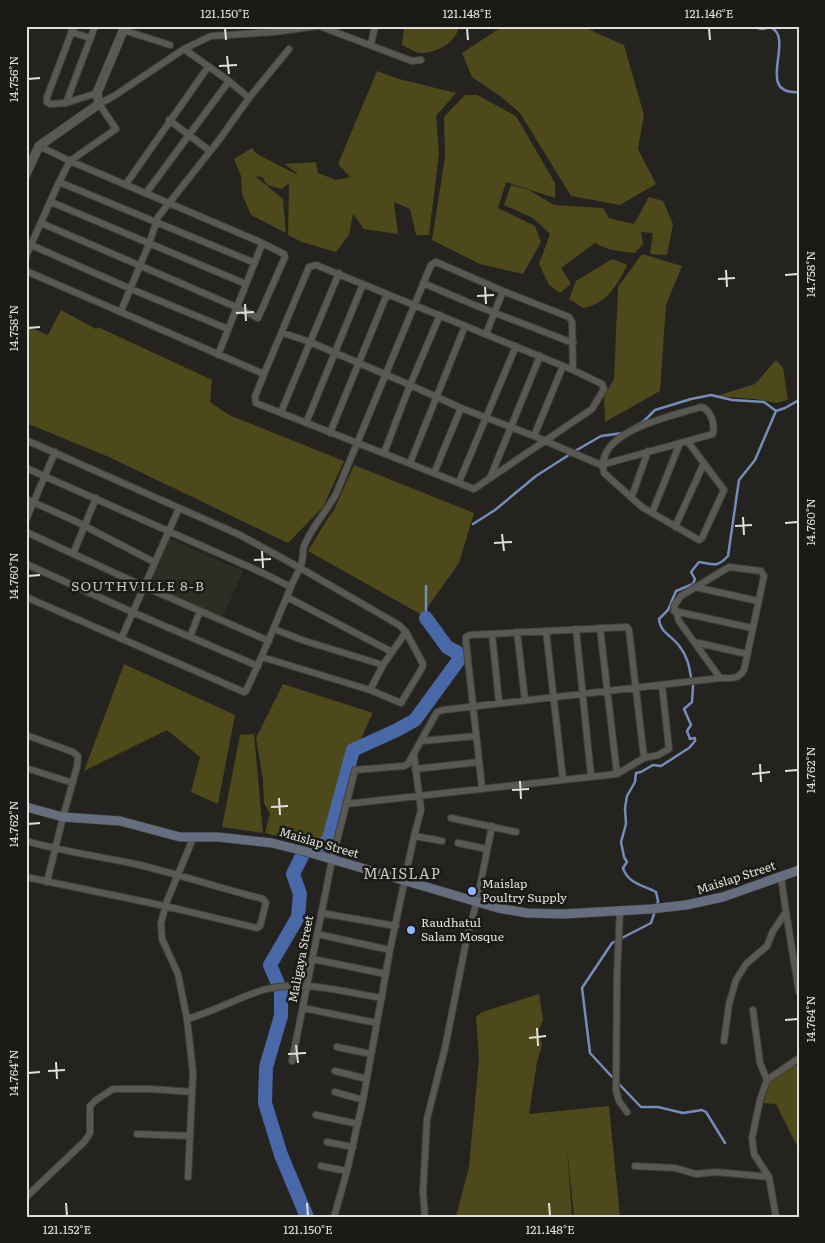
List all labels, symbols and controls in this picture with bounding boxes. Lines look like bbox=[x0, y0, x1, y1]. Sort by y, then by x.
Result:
text: 121.150°E bbox=[200, 4, 250, 22]
text: 121.148°E bbox=[442, 4, 492, 22]
text: 121.146°E bbox=[685, 4, 734, 22]
text: 14.756°N bbox=[4, 56, 22, 102]
text: 14.758°N bbox=[801, 251, 819, 297]
text: 14.758°N bbox=[4, 305, 22, 351]
text: 14.760°N bbox=[801, 498, 819, 546]
text: 14.760°N bbox=[4, 552, 22, 600]
district label: SOUTHVILLE 8-B bbox=[71, 575, 205, 595]
text: 14.762°N bbox=[801, 747, 819, 793]
text: 14.762°N bbox=[4, 801, 22, 847]
street label: Maislap Street bbox=[277, 822, 361, 862]
street label: Maislap Street bbox=[694, 856, 778, 898]
district label: MAISLAP bbox=[363, 861, 441, 884]
place label: Maislap Poultry Supply bbox=[482, 874, 567, 906]
marker: Maislap Poultry Supply bbox=[466, 885, 478, 897]
street label: Maligaya Street bbox=[283, 913, 317, 1004]
place label: Raudhatul Salam Mosque bbox=[421, 913, 504, 945]
marker: Raudhatul Salam Mosque bbox=[405, 924, 417, 936]
text: 14.764°N bbox=[801, 995, 819, 1043]
text: 14.764°N bbox=[4, 1049, 22, 1097]
text: 121.152°E bbox=[43, 1220, 92, 1238]
text: 121.150°E bbox=[283, 1220, 333, 1238]
text: 121.148°E bbox=[525, 1220, 575, 1238]

